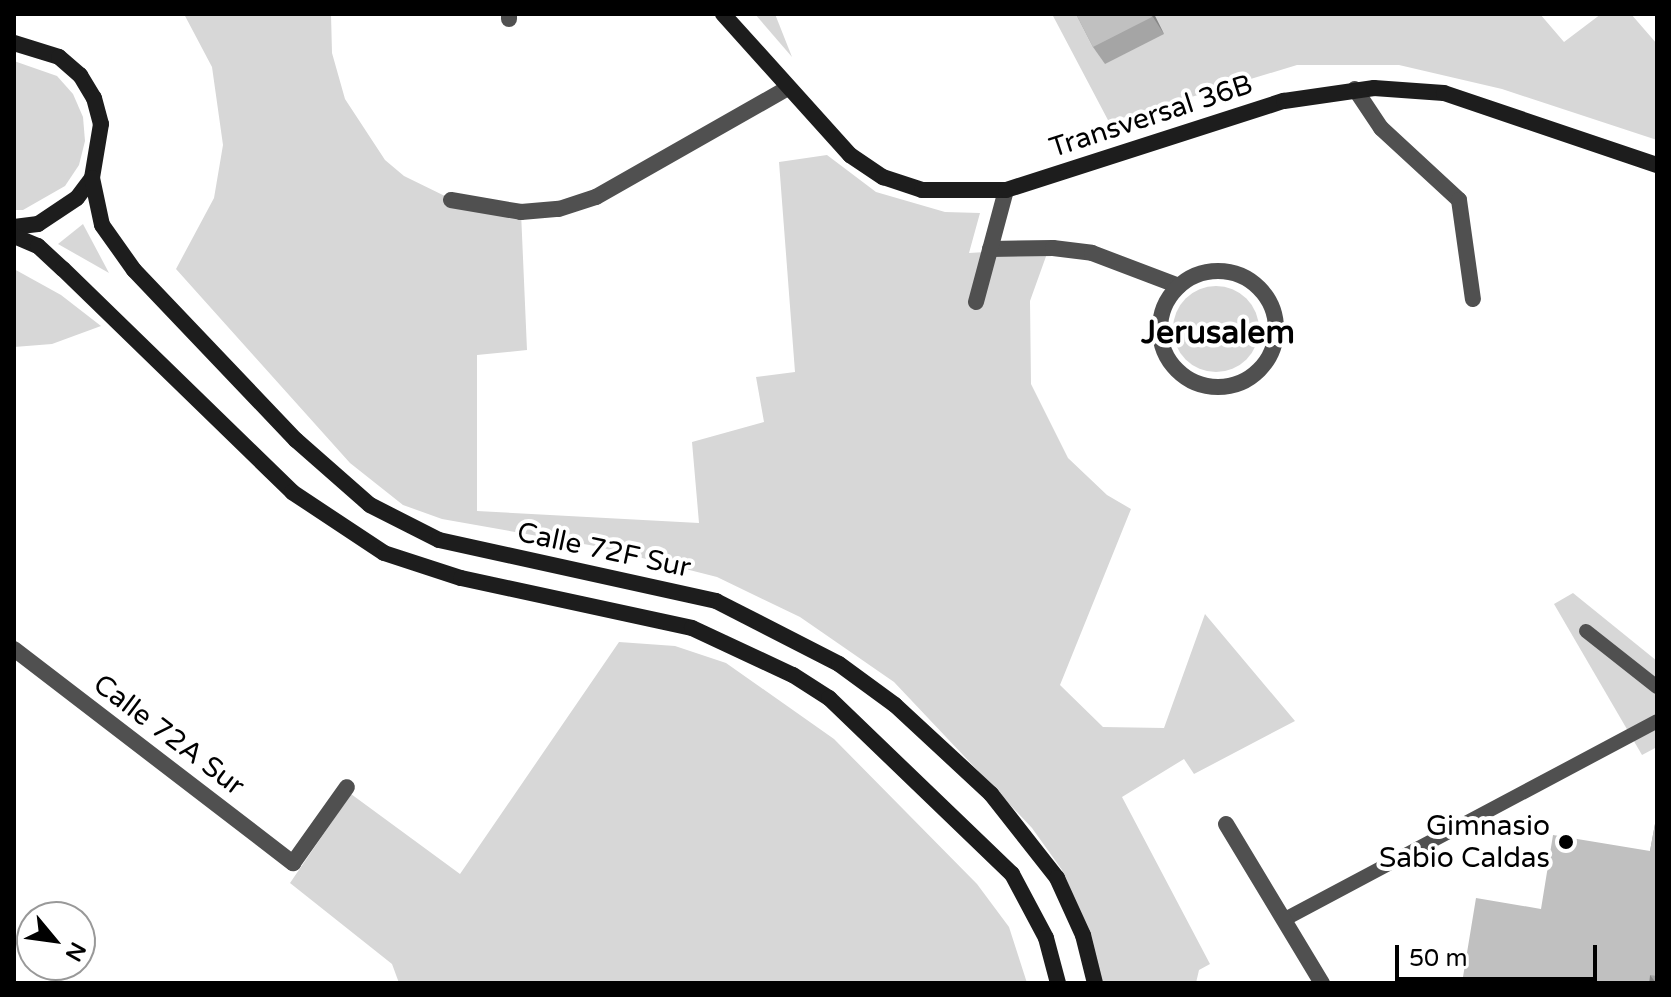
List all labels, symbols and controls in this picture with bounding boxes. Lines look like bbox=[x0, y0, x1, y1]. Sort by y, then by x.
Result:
street label: Transversal 36B bbox=[1045, 67, 1257, 165]
district label: Jerusalem bbox=[1141, 314, 1295, 352]
street label: Calle 72F Sur bbox=[514, 515, 694, 585]
street label: Calle 72A Sur bbox=[87, 667, 251, 803]
place label: Gimnasio Sabio Caldas bbox=[1379, 809, 1550, 875]
marker: Gimnasio Sabio Caldas bbox=[1557, 833, 1575, 851]
north arrow bbox=[16, 901, 96, 981]
scale bar bbox=[1399, 929, 1601, 979]
text: N bbox=[60, 938, 91, 966]
text: 50 m bbox=[1409, 944, 1467, 973]

